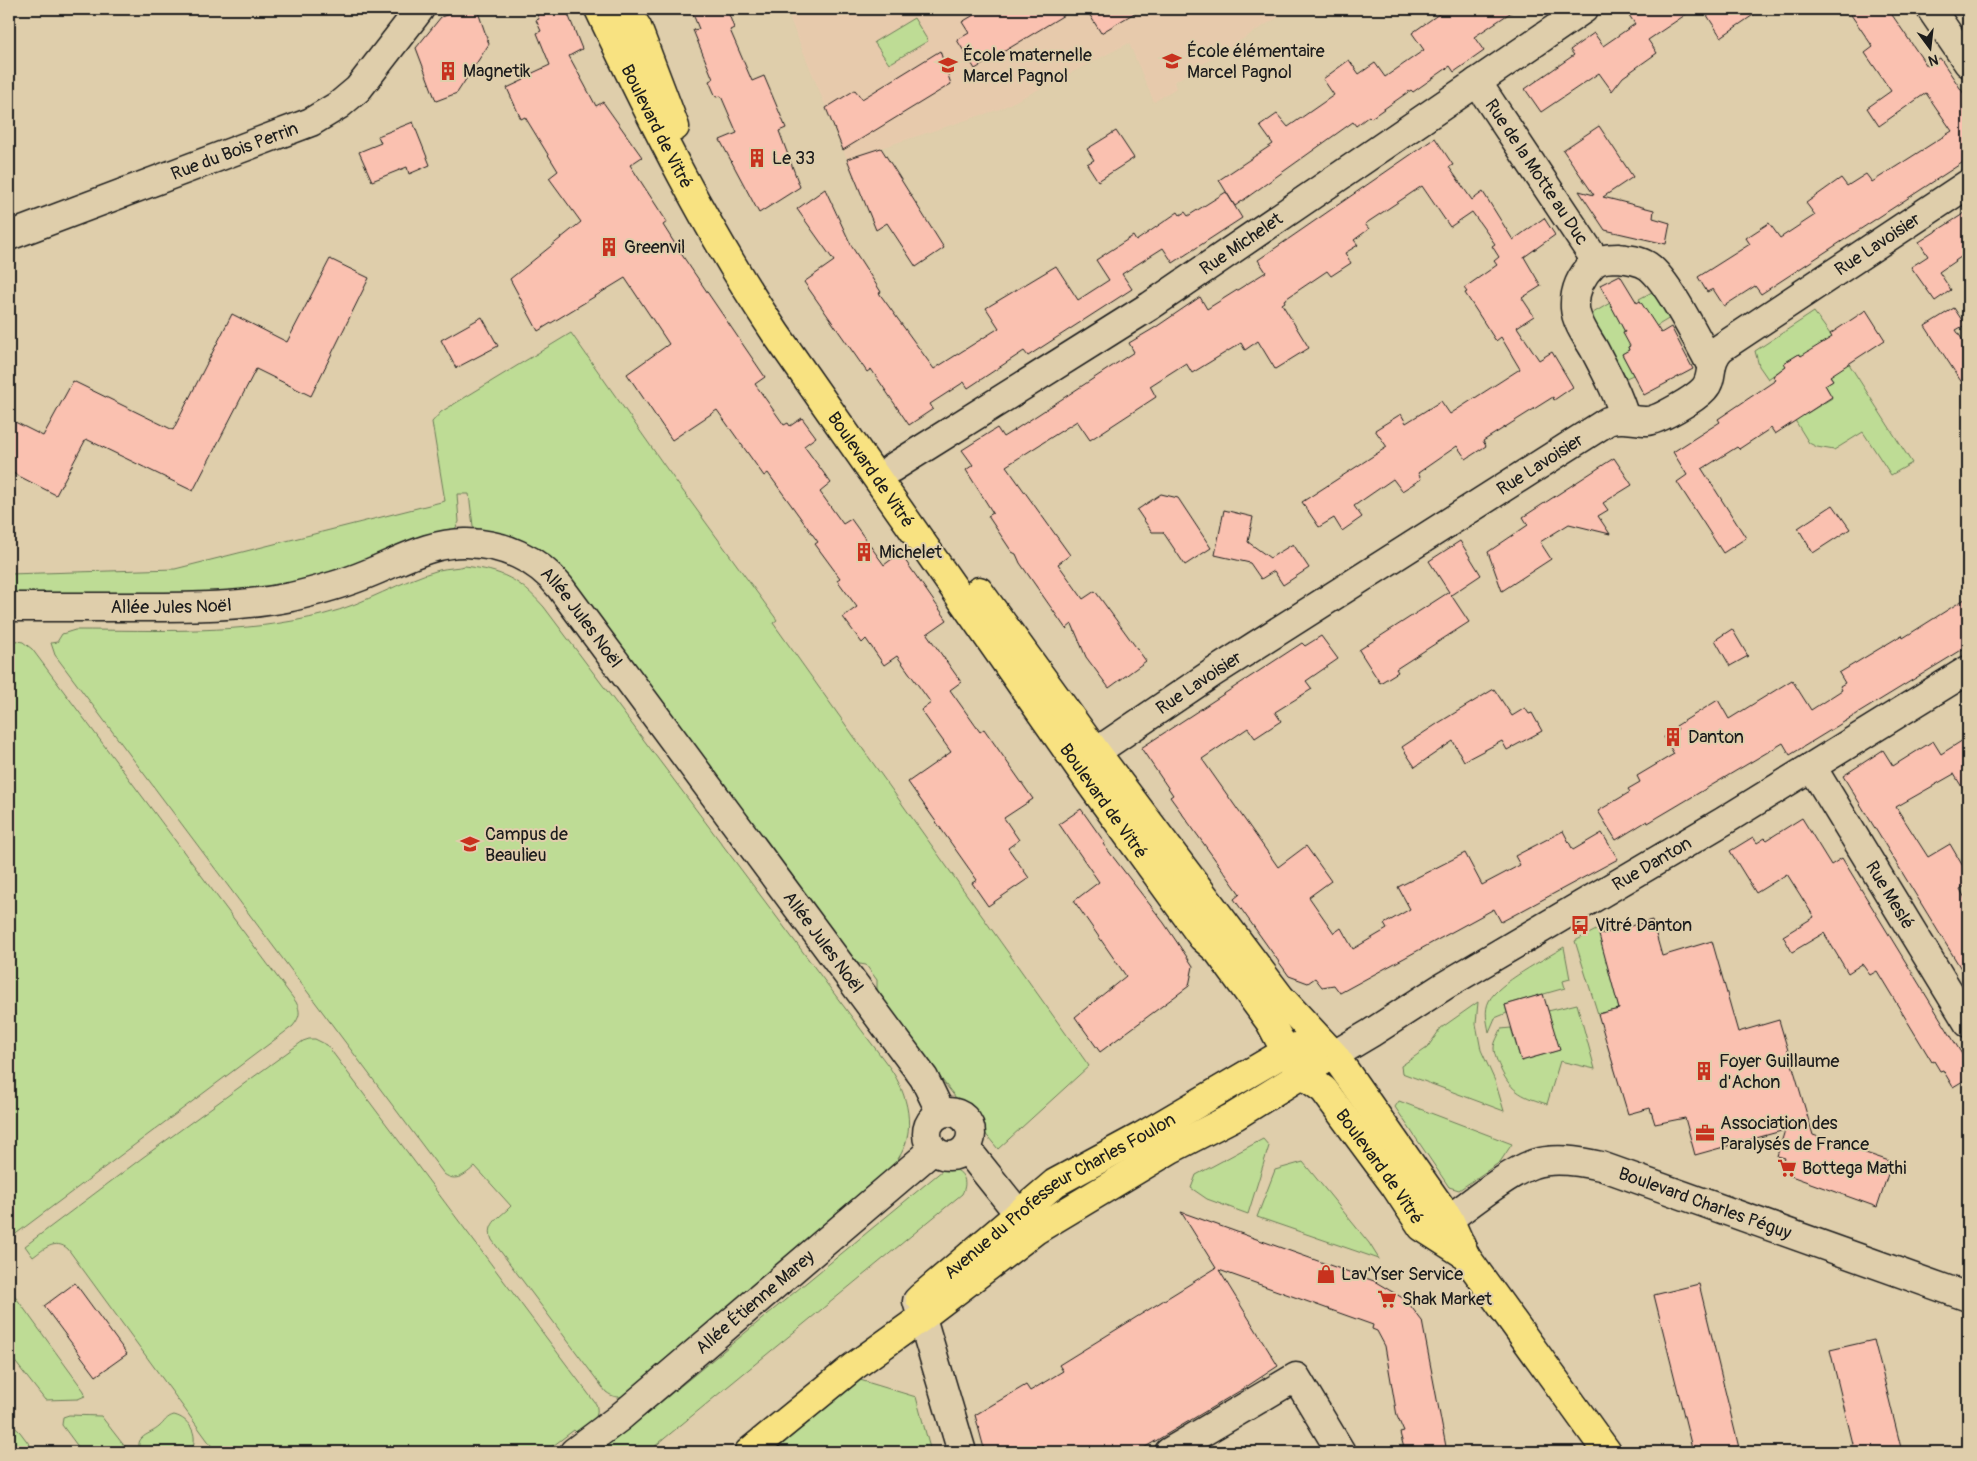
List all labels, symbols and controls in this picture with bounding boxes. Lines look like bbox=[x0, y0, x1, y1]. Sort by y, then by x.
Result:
north arrow bbox=[1904, 22, 1954, 72]
place label: École élémentaire Marcel Pagnol bbox=[1187, 40, 1325, 84]
place label: École maternelle Marcel Pagnol bbox=[963, 44, 1092, 88]
school or university icon: École élémentaire Marcel Pagnol bbox=[1161, 50, 1183, 72]
text: N bbox=[1926, 51, 1940, 70]
school or university icon: École maternelle Marcel Pagnol bbox=[937, 54, 959, 76]
building icon: Magnetik bbox=[437, 60, 459, 82]
place label: Magnetik bbox=[463, 60, 531, 83]
street label: Boulevard de Vitré bbox=[615, 61, 698, 193]
street label: Rue de la Motte au Duc bbox=[1480, 95, 1593, 250]
street label: Rue du Bois Perrin bbox=[168, 117, 301, 186]
building icon: Le 33 bbox=[746, 147, 768, 169]
place label: Le 33 bbox=[772, 147, 815, 170]
street label: Rue Michelet bbox=[1195, 207, 1288, 281]
street label: Rue Lavoisier bbox=[1830, 207, 1926, 281]
building icon: Greenvil bbox=[598, 236, 620, 258]
place label: Greenvil bbox=[624, 236, 685, 259]
street label: Boulevard de Vitré bbox=[822, 407, 919, 532]
street label: Rue Lavoisier bbox=[1493, 428, 1588, 501]
building icon: Michelet bbox=[853, 541, 875, 563]
place label: Michelet bbox=[879, 541, 943, 564]
street label: Allée Jules Noël bbox=[536, 562, 627, 673]
street label: Allée Jules Noël bbox=[110, 594, 232, 619]
street label: Rue Lavoisier bbox=[1152, 646, 1247, 720]
building icon: Danton bbox=[1662, 726, 1684, 748]
place label: Danton bbox=[1688, 726, 1744, 749]
street label: Boulevard de Vitré bbox=[1054, 739, 1152, 864]
place label: Campus de Beaulieu bbox=[485, 823, 568, 867]
street label: Rue Danton bbox=[1608, 832, 1696, 896]
school or university icon: Campus de Beaulieu bbox=[459, 833, 481, 855]
street label: Rue Meslé bbox=[1860, 857, 1919, 934]
street label: Allée Jules Noël bbox=[778, 887, 868, 998]
bus stop icon: Vitré Danton bbox=[1569, 914, 1591, 936]
place label: Vitré Danton bbox=[1595, 914, 1692, 937]
place label: Foyer Guillaume d'Achon bbox=[1719, 1050, 1840, 1094]
building icon: Foyer Guillaume d'Achon bbox=[1693, 1060, 1715, 1082]
street label: Boulevard de Vitré bbox=[1330, 1105, 1428, 1229]
street label: Avenue du Professeur Charles Foulon bbox=[939, 1108, 1180, 1284]
place label: Association des Paralysés de France bbox=[1720, 1112, 1869, 1156]
office icon: Association des Paralysés de France bbox=[1694, 1122, 1716, 1144]
supermarket icon: Bottega Mathi bbox=[1776, 1157, 1798, 1179]
place label: Bottega Mathi bbox=[1802, 1157, 1906, 1180]
street label: Boulevard Charles Péguy bbox=[1615, 1162, 1795, 1245]
street label: Allée Étienne Marey bbox=[691, 1245, 820, 1360]
shop icon: Lav'Yser Service bbox=[1315, 1263, 1337, 1285]
place label: Lav'Yser Service bbox=[1341, 1263, 1463, 1286]
supermarket icon: Shak Market bbox=[1376, 1288, 1398, 1310]
place label: Shak Market bbox=[1402, 1288, 1493, 1311]

